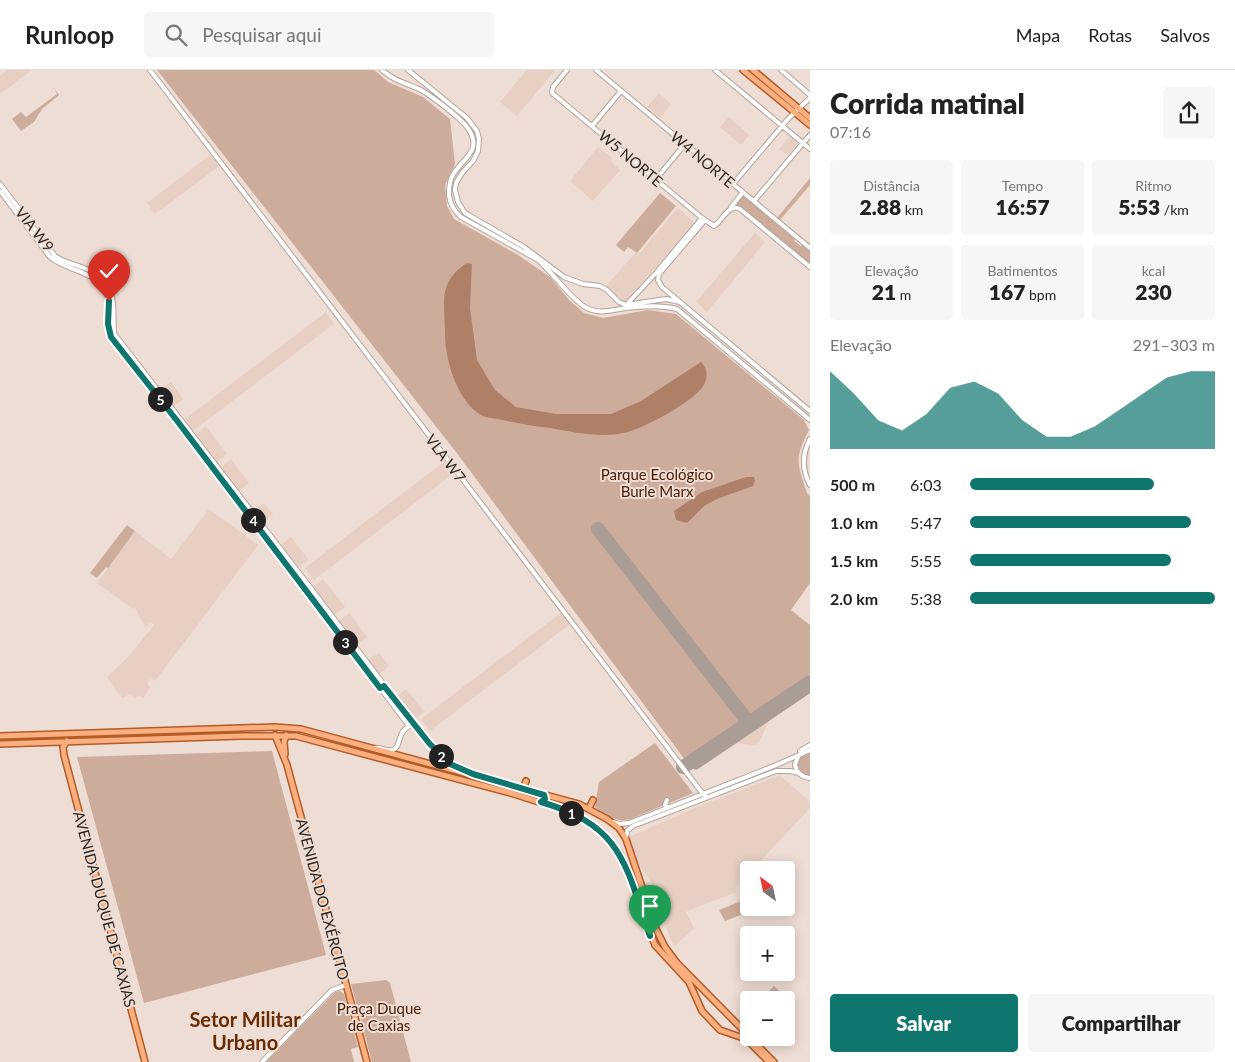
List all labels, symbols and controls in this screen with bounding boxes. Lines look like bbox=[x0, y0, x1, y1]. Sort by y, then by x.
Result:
search box bbox=[144, 12, 494, 57]
text: Runloop bbox=[25, 20, 114, 49]
icon: search bbox=[162, 21, 190, 49]
text: Pesquisar aqui bbox=[202, 23, 321, 46]
text: Mapa bbox=[1016, 24, 1060, 46]
text: Rotas bbox=[1088, 24, 1132, 46]
text: Salvos bbox=[1160, 24, 1210, 46]
text: Corrida matinal bbox=[830, 86, 1025, 120]
button: share bbox=[1163, 87, 1215, 139]
text: 07:16 bbox=[830, 122, 871, 141]
street label: W5 NORTE bbox=[595, 126, 667, 190]
street label: W4 NORTE bbox=[667, 127, 739, 191]
text: Distância bbox=[863, 177, 920, 194]
text: Tempo bbox=[1002, 177, 1043, 194]
text: Ritmo bbox=[1135, 177, 1172, 194]
text: 2.88 bbox=[860, 194, 901, 219]
text: 16:57 bbox=[995, 194, 1050, 219]
text: 5:53 bbox=[1118, 194, 1160, 219]
text: km bbox=[901, 201, 923, 218]
text: /km bbox=[1160, 201, 1189, 218]
street label: VIA W9 bbox=[12, 203, 58, 255]
pin bbox=[88, 250, 130, 301]
icon: check bbox=[95, 257, 123, 285]
text: Elevação bbox=[864, 262, 919, 279]
text: Batimentos bbox=[987, 262, 1058, 279]
text: kcal bbox=[1142, 262, 1165, 279]
text: 21 bbox=[872, 279, 896, 304]
text: 167 bbox=[989, 279, 1025, 304]
text: 230 bbox=[1135, 279, 1172, 304]
text: m bbox=[896, 286, 911, 303]
text: bpm bbox=[1025, 286, 1056, 303]
text: Elevação bbox=[830, 335, 892, 354]
text: 291–303 m bbox=[1133, 335, 1215, 354]
pin: 5 bbox=[148, 386, 172, 412]
text: 5 bbox=[156, 391, 165, 408]
street label: VLA W7 bbox=[422, 430, 470, 486]
park label: Parque Ecológico Burle Marx bbox=[601, 465, 713, 500]
text: 500 m bbox=[830, 475, 875, 494]
text: 6:03 bbox=[910, 475, 942, 494]
pin: 4 bbox=[240, 508, 266, 532]
text: 4 bbox=[249, 512, 258, 529]
text: 1.0 km bbox=[830, 513, 878, 532]
text: 5:47 bbox=[910, 513, 942, 532]
text: 1.5 km bbox=[830, 551, 878, 570]
text: 5:55 bbox=[910, 551, 942, 570]
text: 2.0 km bbox=[830, 589, 878, 608]
text: 5:38 bbox=[910, 589, 942, 608]
pin: 3 bbox=[332, 630, 358, 654]
text: 3 bbox=[341, 634, 350, 651]
pin: 2 bbox=[428, 744, 454, 768]
text: 2 bbox=[437, 748, 446, 765]
pin: 1 bbox=[558, 800, 584, 826]
text: 1 bbox=[567, 805, 576, 822]
street label: AVENIDA DUQUE DE CAXIAS bbox=[70, 809, 140, 1009]
street label: AVENIDA DO EXÉRCITO bbox=[293, 816, 353, 982]
north arrow bbox=[740, 861, 795, 916]
map controls bbox=[740, 861, 795, 1046]
pin bbox=[629, 885, 671, 936]
icon: arrive bbox=[636, 892, 664, 920]
button: + bbox=[740, 926, 795, 981]
button: − bbox=[740, 991, 795, 1046]
button: Salvar bbox=[830, 994, 1018, 1052]
button: Compartilhar bbox=[1028, 994, 1215, 1052]
park label: Praça Duque de Caxias bbox=[337, 999, 421, 1034]
district label: Setor Militar Urbano bbox=[189, 1007, 301, 1054]

